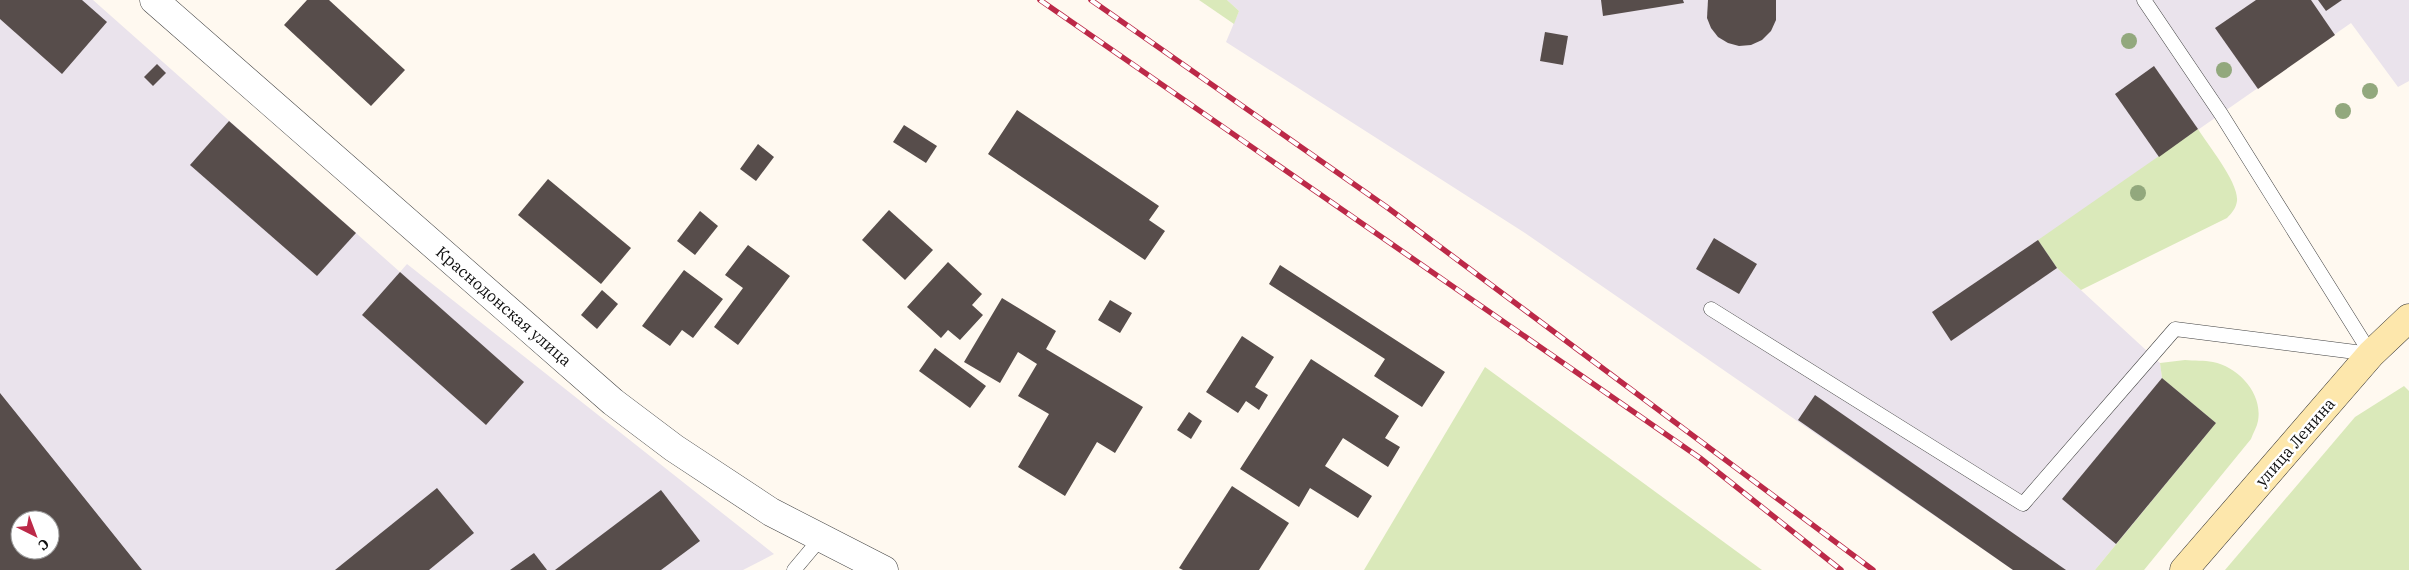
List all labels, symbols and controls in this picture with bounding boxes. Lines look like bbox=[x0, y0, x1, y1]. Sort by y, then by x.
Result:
street label: Краснодонская улица bbox=[432, 242, 576, 370]
street label: улица Ленина bbox=[2251, 393, 2339, 490]
north arrow bbox=[10, 510, 60, 560]
text: С bbox=[34, 535, 53, 554]

